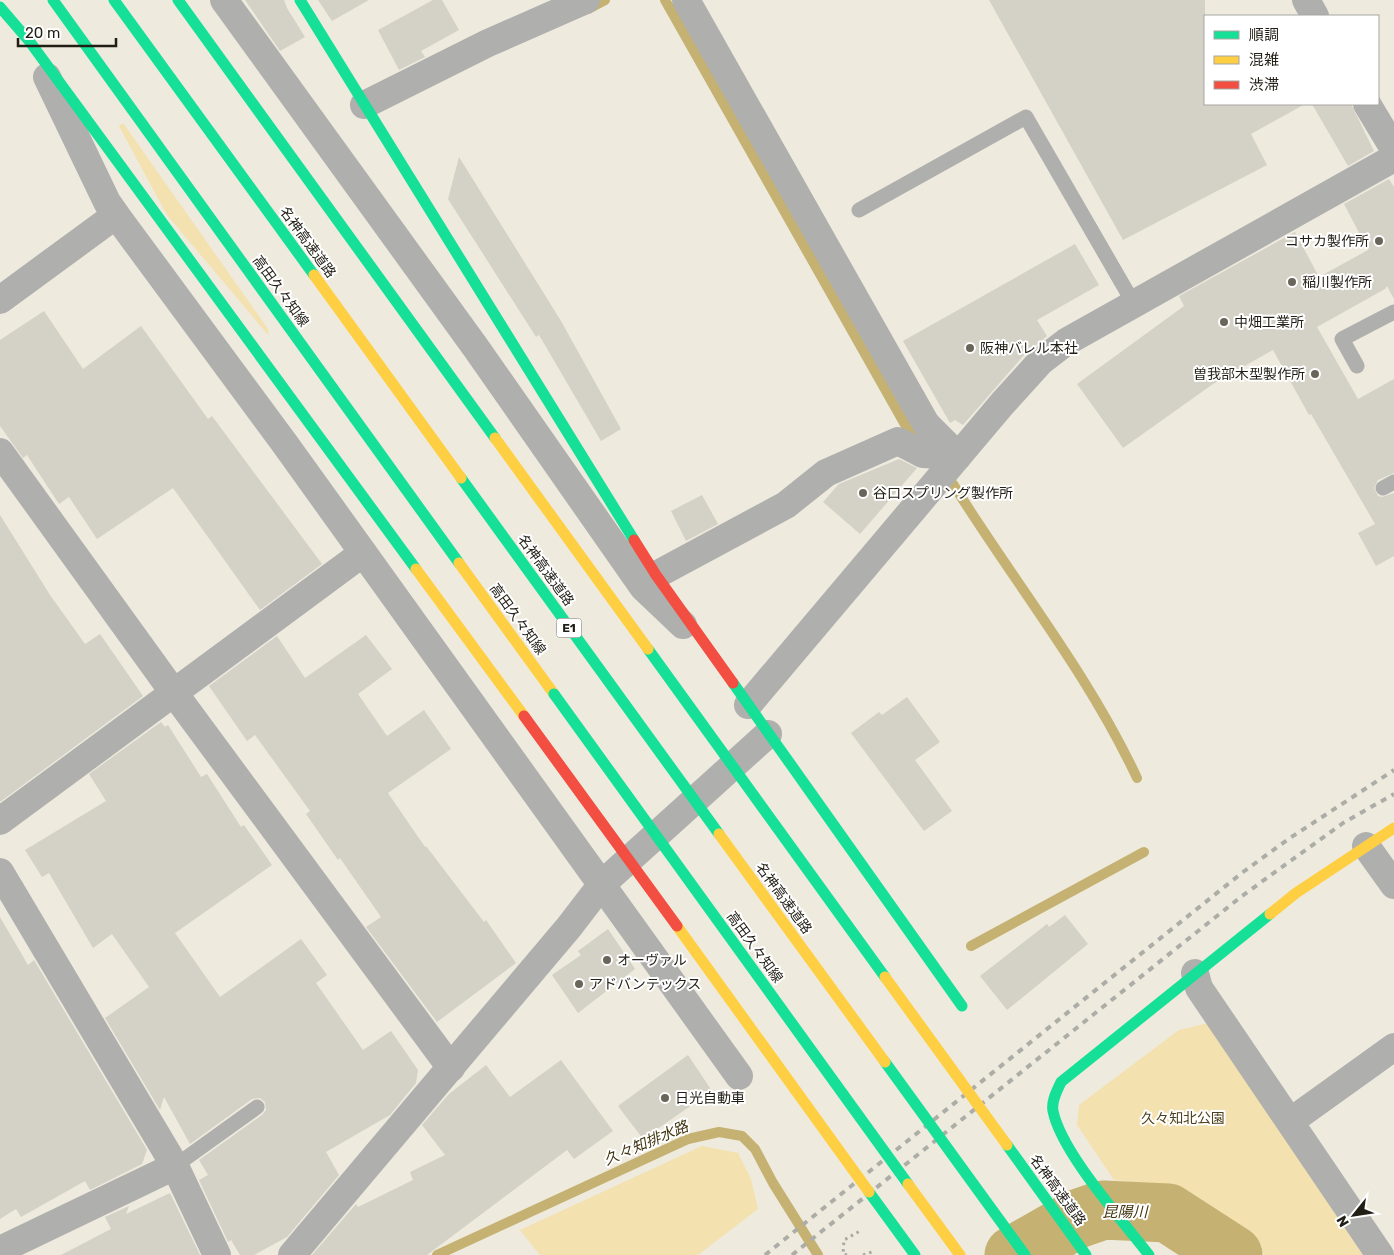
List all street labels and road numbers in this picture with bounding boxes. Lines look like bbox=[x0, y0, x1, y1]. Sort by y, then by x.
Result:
street label: 名神高速道路 bbox=[276, 203, 339, 281]
street label: 高田久々知線 bbox=[249, 252, 312, 330]
street label: 名神高速道路 bbox=[514, 531, 577, 609]
street label: 高田久々知線 bbox=[486, 580, 549, 658]
road number: E1 bbox=[556, 618, 582, 638]
street label: 名神高速道路 bbox=[752, 859, 815, 937]
street label: 高田久々知線 bbox=[723, 908, 786, 986]
street label: 名神高速道路 bbox=[1026, 1151, 1089, 1229]

